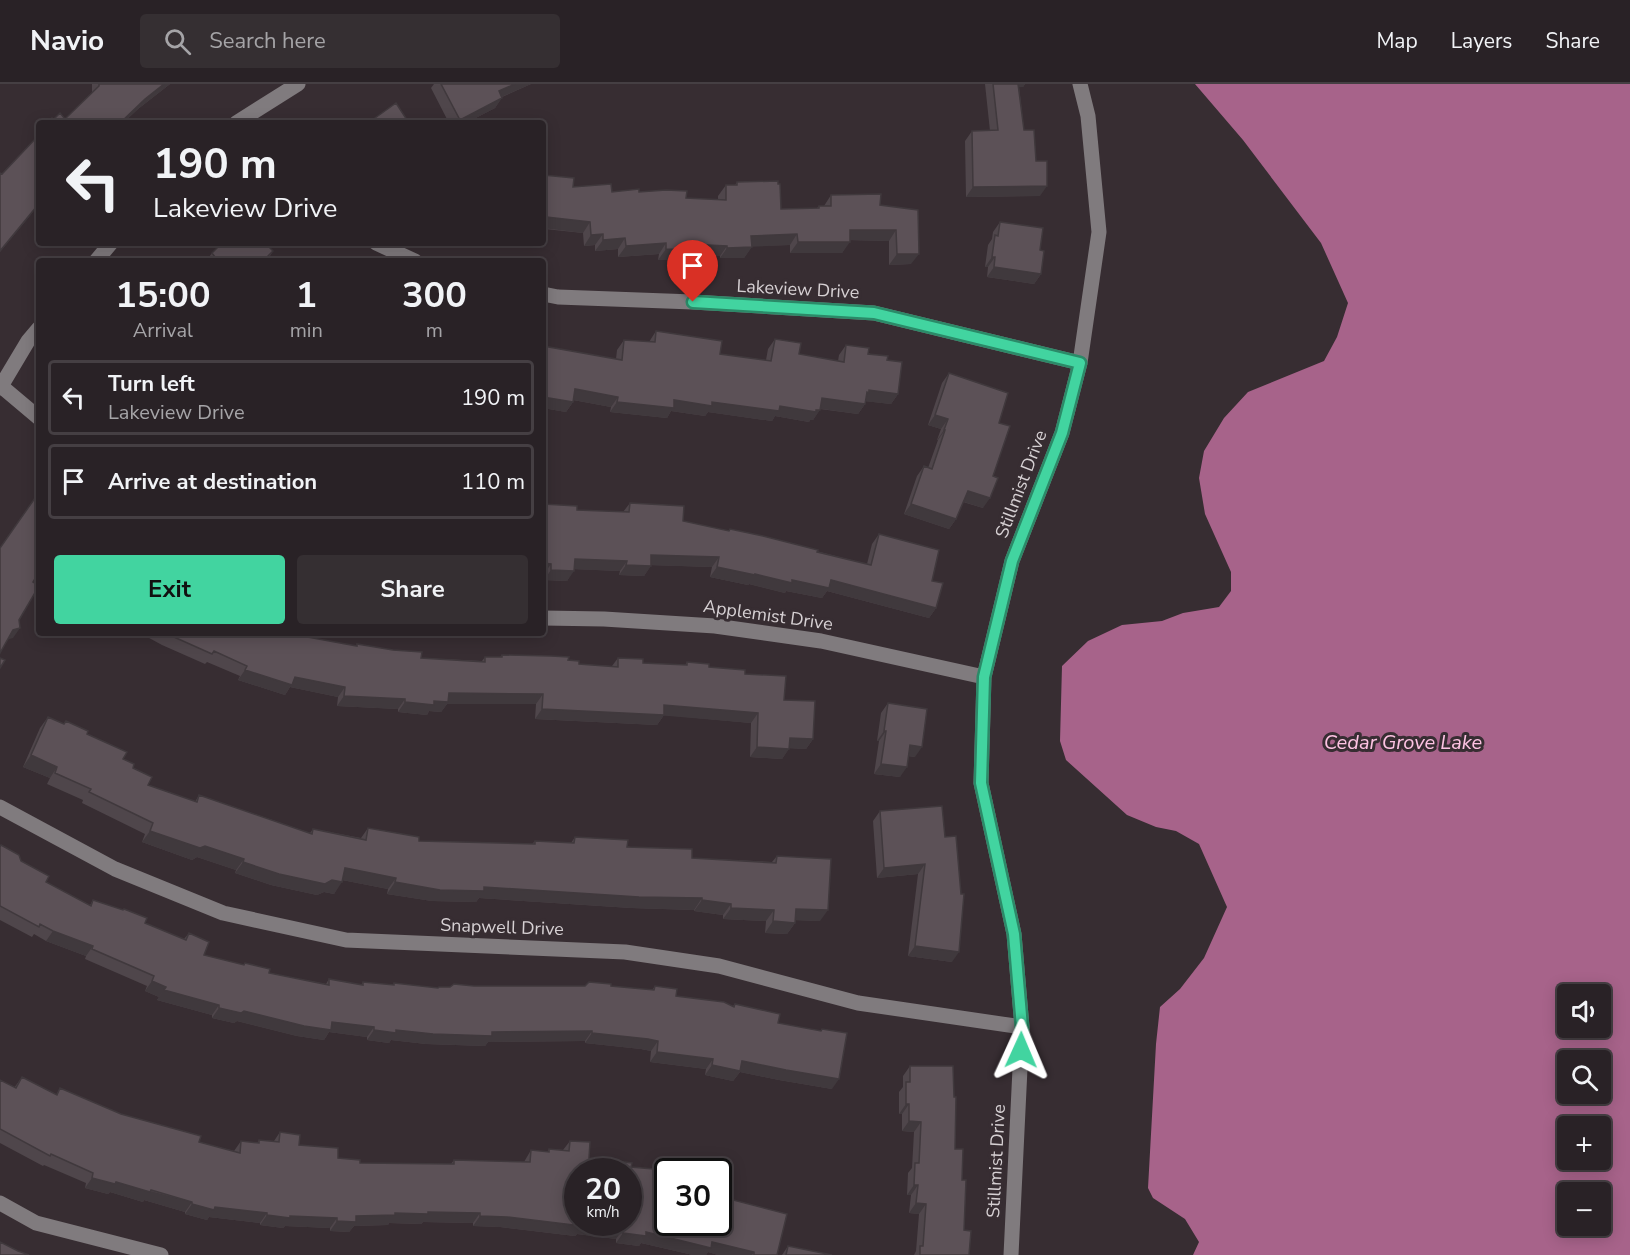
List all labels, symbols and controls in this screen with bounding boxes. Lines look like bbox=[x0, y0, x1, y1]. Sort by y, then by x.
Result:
search box bbox=[140, 14, 560, 68]
text: Navio bbox=[30, 22, 104, 60]
icon: search bbox=[161, 25, 194, 58]
text: Search here bbox=[209, 26, 326, 56]
text: Map bbox=[1376, 27, 1418, 55]
text: Layers bbox=[1451, 27, 1512, 55]
text: Share bbox=[1545, 27, 1600, 55]
text: 190 m bbox=[153, 136, 277, 193]
icon: left bbox=[54, 144, 132, 222]
text: Lakeview Drive bbox=[153, 190, 337, 227]
pin bbox=[667, 240, 718, 302]
icon: arrive bbox=[676, 249, 709, 282]
text: 15:00 bbox=[115, 271, 211, 320]
text: 1 bbox=[295, 271, 317, 320]
text: 300 bbox=[402, 271, 467, 320]
street label: Lakeview Drive bbox=[736, 274, 860, 304]
text: Arrival bbox=[133, 317, 193, 344]
text: min bbox=[290, 317, 323, 344]
text: m bbox=[426, 317, 443, 344]
text: Turn left bbox=[108, 369, 195, 399]
icon: left bbox=[57, 381, 90, 414]
text: 190 m bbox=[461, 383, 525, 413]
text: Lakeview Drive bbox=[108, 399, 245, 426]
street label: Stillmist Drive bbox=[989, 427, 1053, 541]
icon: arrive bbox=[57, 465, 90, 498]
text: Arrive at destination bbox=[108, 467, 317, 497]
text: 110 m bbox=[461, 467, 525, 497]
button: Exit bbox=[54, 555, 285, 624]
button: Share bbox=[297, 555, 528, 624]
street label: Applemist Drive bbox=[702, 594, 834, 636]
water label: Cedar Grove Lake bbox=[1324, 729, 1482, 756]
street label: Snapwell Drive bbox=[440, 913, 564, 941]
map controls bbox=[1557, 984, 1611, 1236]
button: sound bbox=[1557, 984, 1611, 1038]
position arrow bbox=[989, 1018, 1053, 1082]
button: search bbox=[1557, 1050, 1611, 1104]
street label: Stillmist Drive bbox=[981, 1103, 1011, 1219]
button: + bbox=[1557, 1116, 1611, 1170]
speed limit sign: 30 bbox=[654, 1158, 732, 1236]
text: 20 bbox=[585, 1169, 621, 1210]
button: − bbox=[1557, 1182, 1611, 1236]
text: km/h bbox=[586, 1202, 620, 1222]

